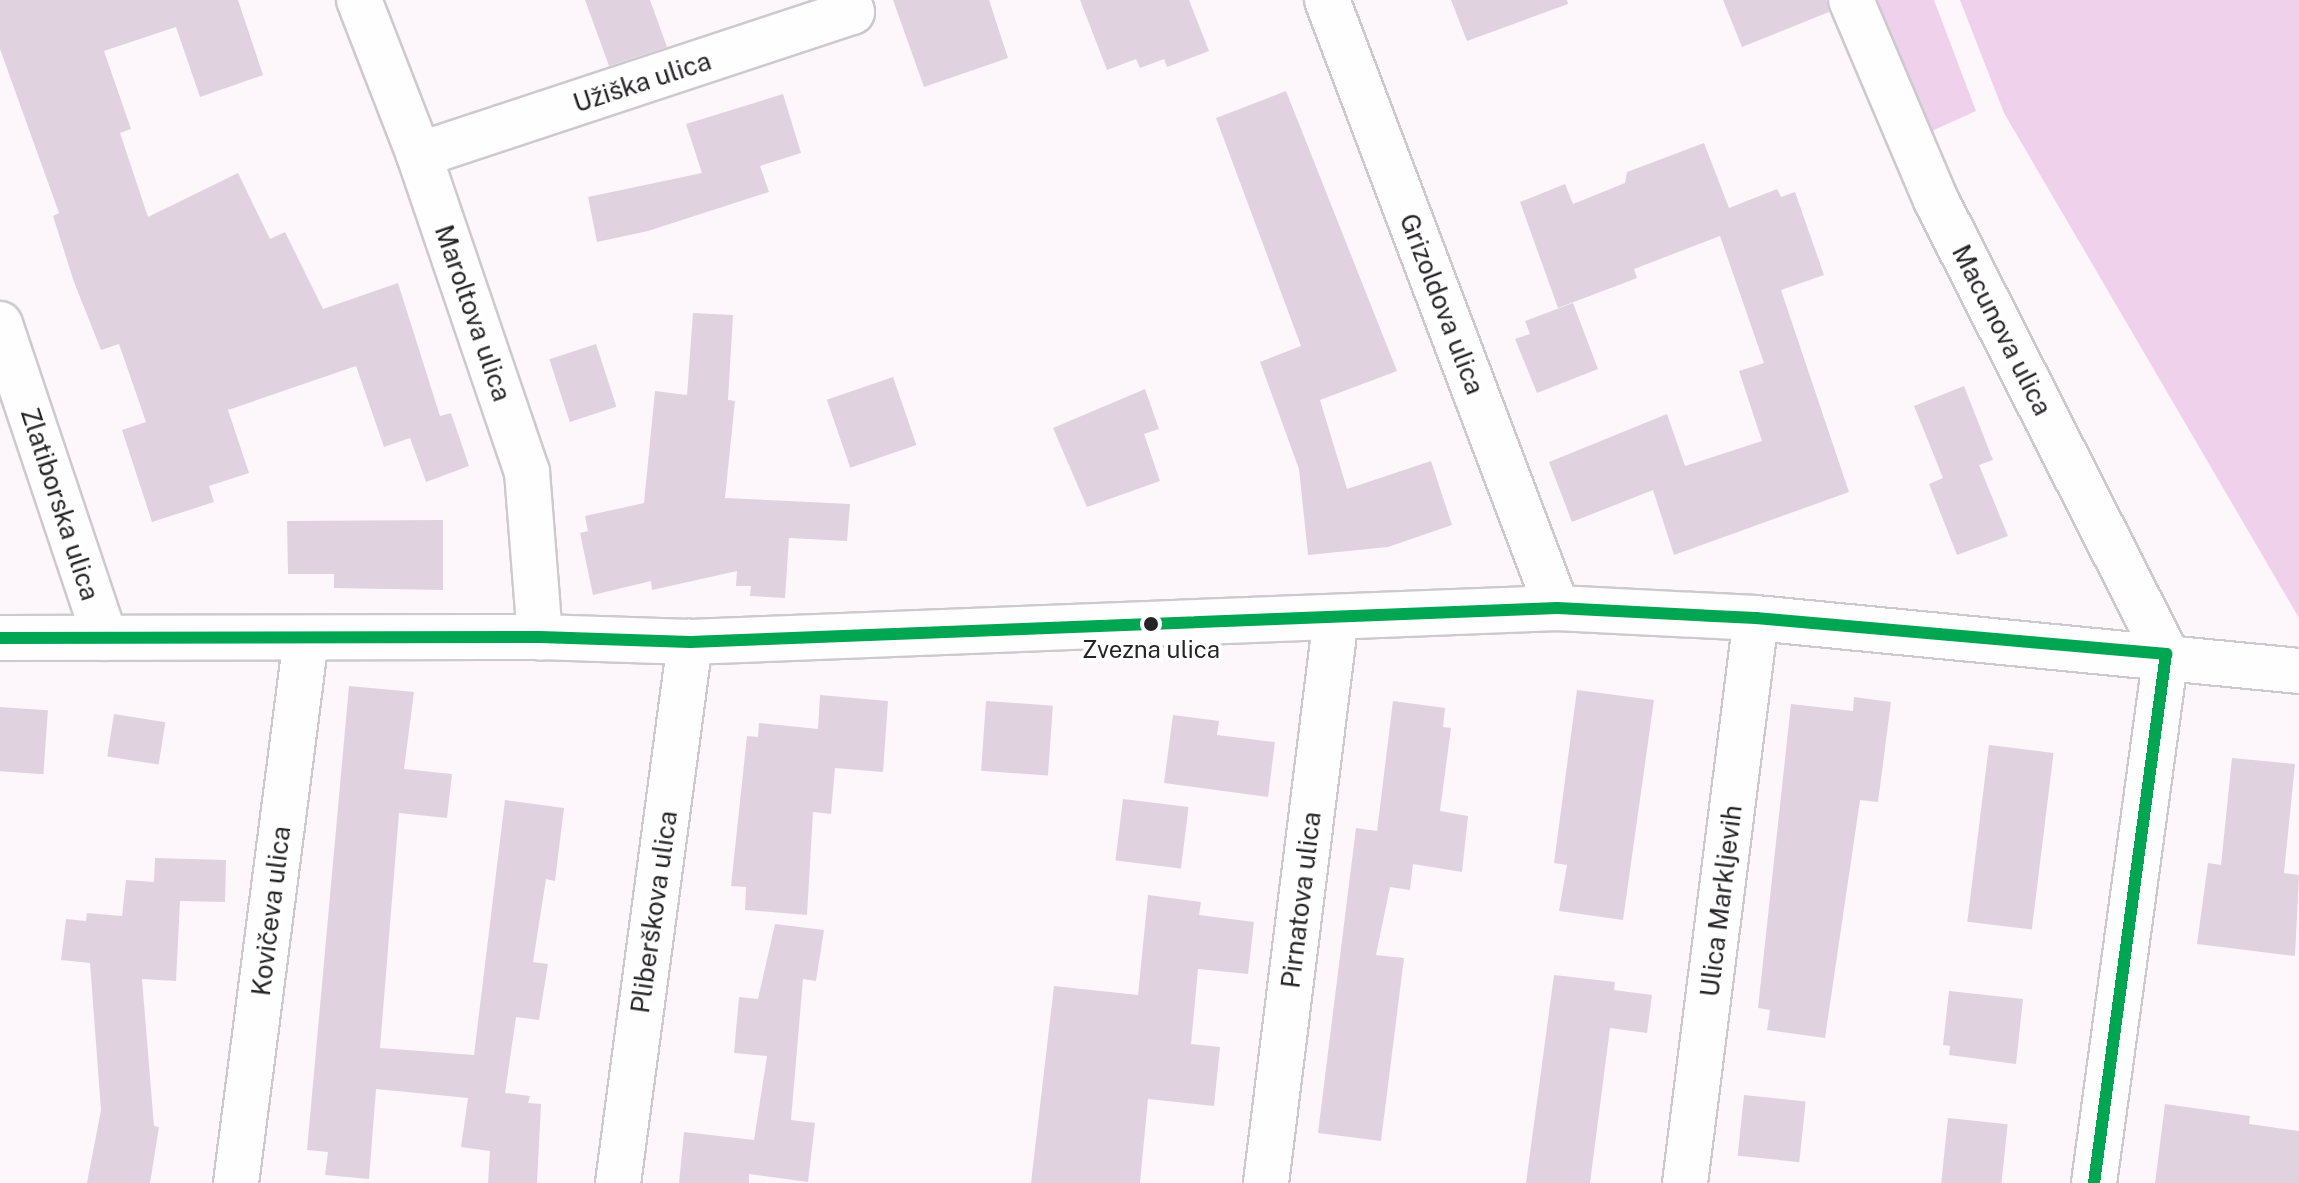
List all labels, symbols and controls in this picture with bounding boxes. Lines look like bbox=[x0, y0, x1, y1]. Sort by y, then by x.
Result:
street label: Užiška ulica bbox=[569, 45, 715, 119]
street label: Grizoldova ulica bbox=[1393, 209, 1491, 399]
street label: Maroltova ulica bbox=[428, 221, 518, 405]
street label: Macunova ulica bbox=[1946, 239, 2058, 421]
street label: Zlatiborska ulica bbox=[14, 404, 106, 604]
marker: Zvezna ulica bbox=[1143, 616, 1159, 632]
place label: Zvezna ulica bbox=[1082, 636, 1220, 664]
street label: Ulica Markljevih bbox=[1694, 803, 1748, 999]
street label: Pliberškova ulica bbox=[624, 809, 684, 1015]
street label: Pirnatova ulica bbox=[1275, 810, 1327, 990]
street label: Kovičeva ulica bbox=[245, 824, 297, 998]

